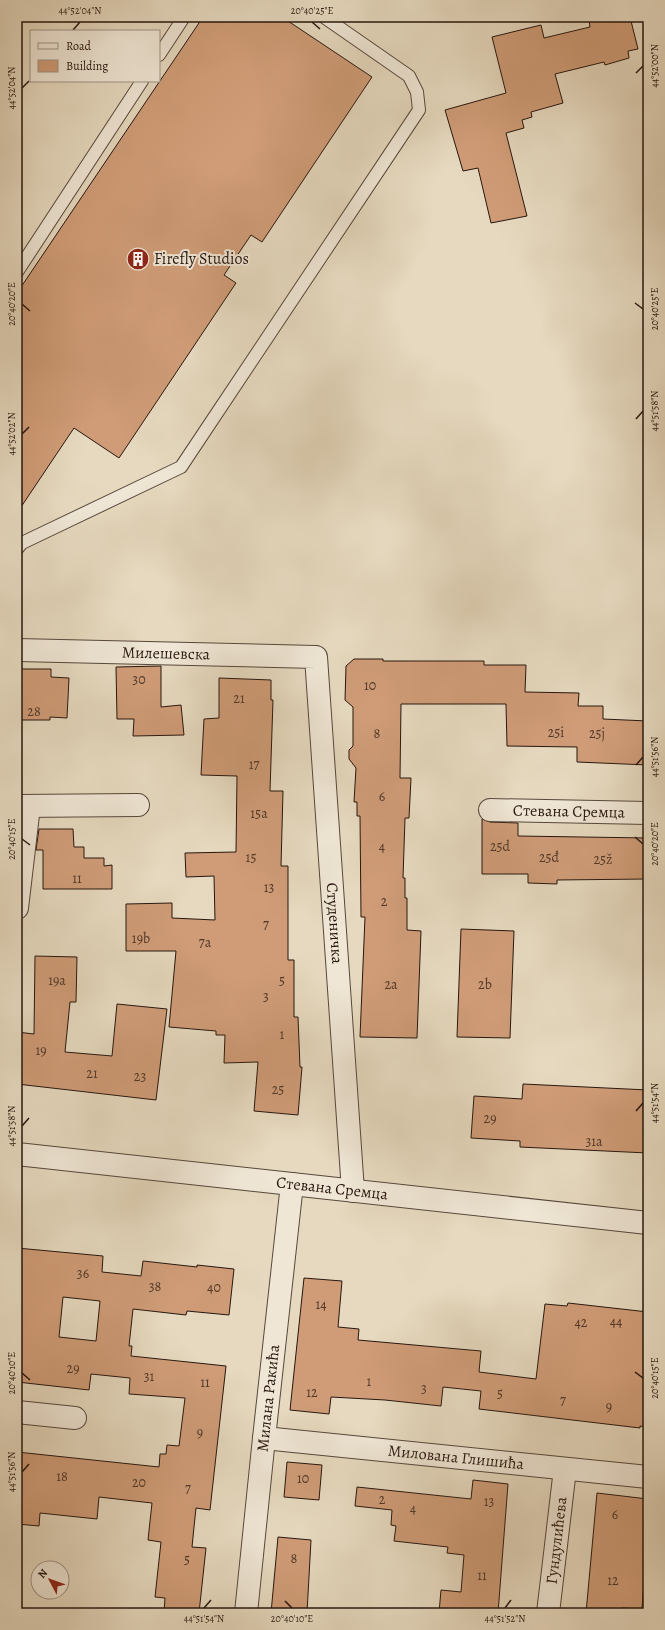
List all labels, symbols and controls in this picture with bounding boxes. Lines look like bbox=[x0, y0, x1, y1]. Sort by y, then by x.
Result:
text: 44°52'04"N bbox=[59, 4, 101, 17]
text: 20°40'25"E bbox=[291, 4, 333, 17]
legend bbox=[30, 30, 160, 82]
text: Road bbox=[66, 38, 92, 54]
text: 44°52'00"N bbox=[648, 44, 661, 88]
text: Building bbox=[66, 58, 108, 74]
text: 44°52'04"N bbox=[5, 67, 18, 109]
building icon: Firefly Studios bbox=[125, 246, 151, 272]
place label: Firefly Studios bbox=[154, 248, 249, 270]
text: 20°40'20"E bbox=[5, 282, 18, 326]
text: 20°40'25"E bbox=[648, 288, 661, 330]
text: 44°51'58"N bbox=[648, 391, 661, 431]
text: 44°52'02"N bbox=[5, 412, 18, 456]
street label: Милешевска bbox=[122, 641, 211, 666]
house number: 30 bbox=[132, 670, 146, 689]
house number: 10 bbox=[364, 676, 376, 695]
house number: 21 bbox=[233, 689, 245, 708]
house number: 28 bbox=[27, 702, 41, 721]
house number: 25i bbox=[548, 723, 564, 742]
house number: 8 bbox=[374, 724, 381, 743]
house number: 25j bbox=[589, 724, 605, 743]
text: 44°51'56"N bbox=[648, 737, 661, 777]
house number: 17 bbox=[249, 755, 259, 774]
house number: 6 bbox=[379, 787, 385, 806]
street label: Стевана Сремца bbox=[513, 799, 626, 824]
house number: 15a bbox=[250, 804, 268, 823]
text: 20°40'15"E bbox=[5, 818, 18, 860]
text: 20°40'20"E bbox=[648, 822, 661, 866]
house number: 4 bbox=[379, 837, 385, 856]
house number: 25d bbox=[490, 837, 511, 856]
house number: 15 bbox=[246, 848, 256, 867]
house number: 25đ bbox=[539, 848, 560, 867]
house number: 25ž bbox=[593, 850, 613, 869]
house number: 11 bbox=[72, 869, 82, 888]
house number: 13 bbox=[264, 878, 274, 897]
street label: Студеничка bbox=[321, 882, 348, 965]
house number: 2 bbox=[381, 892, 388, 911]
house number: 7 bbox=[263, 915, 269, 934]
house number: 19b bbox=[132, 929, 150, 948]
house number: 7a bbox=[199, 933, 212, 952]
house number: 19a bbox=[48, 971, 66, 990]
house number: 5 bbox=[279, 971, 285, 990]
house number: 2a bbox=[384, 975, 398, 994]
house number: 2b bbox=[478, 975, 492, 994]
house number: 3 bbox=[263, 987, 269, 1006]
house number: 1 bbox=[280, 1025, 285, 1044]
house number: 19 bbox=[35, 1041, 47, 1060]
house number: 21 bbox=[86, 1064, 98, 1083]
house number: 23 bbox=[134, 1067, 146, 1086]
house number: 25 bbox=[272, 1080, 284, 1099]
text: 44°51'54"N bbox=[648, 1083, 661, 1123]
text: 44°51'58"N bbox=[5, 1106, 18, 1146]
house number: 29 bbox=[483, 1109, 497, 1128]
house number: 31a bbox=[585, 1132, 603, 1151]
street label: Стевана Сремца bbox=[275, 1171, 390, 1206]
house number: 36 bbox=[77, 1264, 89, 1283]
house number: 38 bbox=[149, 1277, 162, 1296]
house number: 40 bbox=[207, 1278, 221, 1297]
house number: 14 bbox=[315, 1295, 327, 1314]
house number: 44 bbox=[610, 1312, 622, 1331]
house number: 42 bbox=[575, 1313, 588, 1332]
street label: Милана Ракића bbox=[252, 1343, 285, 1453]
text: 20°40'10"E bbox=[5, 1352, 18, 1394]
text: 20°40'15"E bbox=[648, 1357, 661, 1399]
house number: 29 bbox=[66, 1359, 80, 1378]
house number: 31 bbox=[144, 1367, 155, 1386]
house number: 1 bbox=[367, 1372, 372, 1391]
house number: 11 bbox=[200, 1373, 210, 1392]
house number: 3 bbox=[421, 1379, 427, 1398]
house number: 12 bbox=[306, 1383, 318, 1402]
house number: 5 bbox=[497, 1384, 503, 1403]
house number: 7 bbox=[560, 1391, 566, 1410]
house number: 9 bbox=[606, 1397, 612, 1416]
house number: 9 bbox=[197, 1423, 203, 1442]
street label: Милована Глишића bbox=[387, 1440, 526, 1475]
text: 44°51'56"N bbox=[5, 1452, 18, 1492]
house number: 18 bbox=[56, 1467, 68, 1486]
house number: 10 bbox=[297, 1469, 309, 1488]
house number: 20 bbox=[132, 1473, 146, 1492]
house number: 7 bbox=[185, 1479, 191, 1498]
house number: 2 bbox=[379, 1490, 386, 1509]
house number: 13 bbox=[484, 1492, 494, 1511]
street label: Гундулићева bbox=[540, 1495, 573, 1585]
house number: 4 bbox=[410, 1499, 416, 1518]
house number: 6 bbox=[612, 1505, 618, 1524]
house number: 8 bbox=[291, 1549, 298, 1568]
house number: 5 bbox=[184, 1550, 190, 1569]
north arrow bbox=[30, 1560, 70, 1600]
text: N bbox=[35, 1566, 51, 1582]
house number: 11 bbox=[477, 1566, 487, 1585]
house number: 12 bbox=[607, 1571, 619, 1590]
text: 44°51'54"N bbox=[184, 1612, 224, 1625]
text: 20°40'10"E bbox=[271, 1612, 313, 1625]
text: 44°51'52"N bbox=[485, 1612, 525, 1625]

